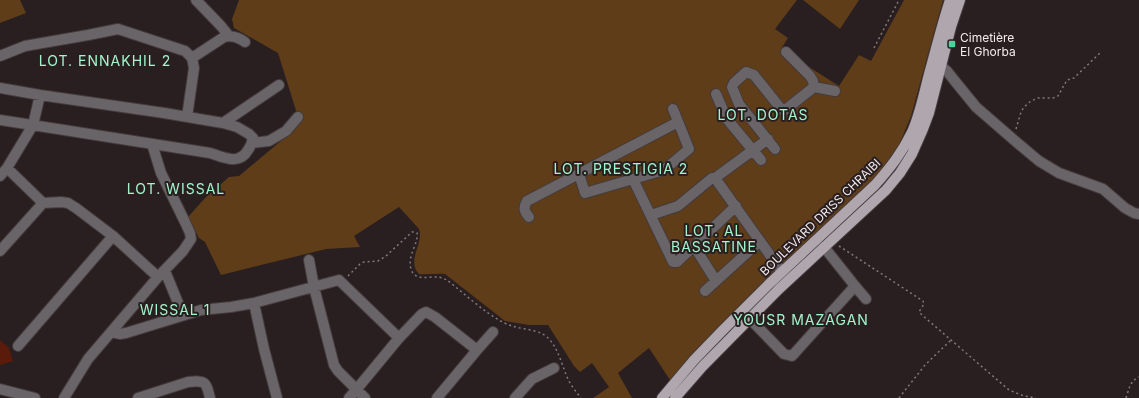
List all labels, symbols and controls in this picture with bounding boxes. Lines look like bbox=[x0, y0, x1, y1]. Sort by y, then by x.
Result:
place label: Cimetière El Ghorba bbox=[960, 30, 1016, 59]
marker: Cimetière El Ghorba bbox=[947, 39, 957, 49]
district label: LOT. ENNAKHIL 2 bbox=[39, 52, 171, 69]
district label: LOT. DOTAS bbox=[717, 106, 809, 123]
street label: BOULEVARD DRISS CHRAIBI bbox=[757, 155, 883, 279]
district label: LOT. PRESTIGIA 2 bbox=[554, 160, 688, 177]
district label: LOT. WISSAL bbox=[127, 180, 225, 197]
district label: LOT. AL BASSATINE bbox=[671, 222, 757, 255]
district label: WISSAL 1 bbox=[140, 301, 210, 318]
district label: YOUSR MAZAGAN bbox=[733, 311, 869, 328]

